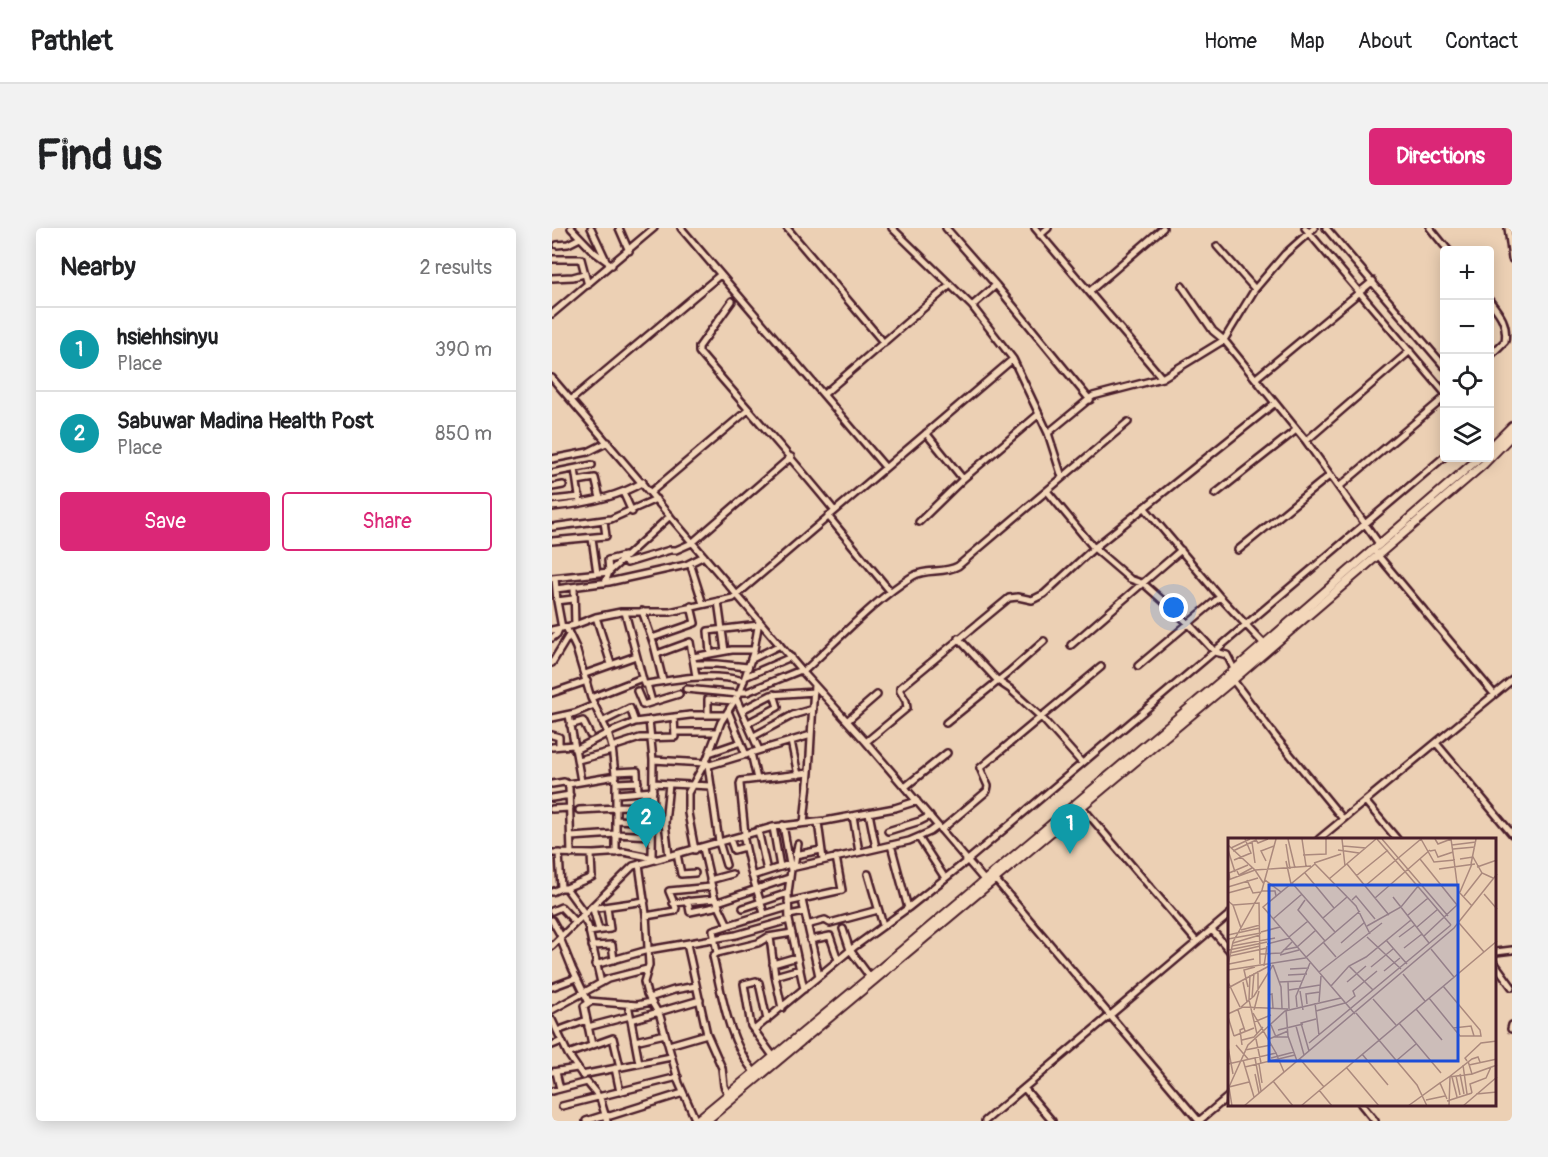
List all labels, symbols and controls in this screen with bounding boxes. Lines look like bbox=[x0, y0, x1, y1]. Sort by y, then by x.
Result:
text: Pathlet bbox=[30, 24, 113, 59]
text: Home bbox=[1204, 28, 1257, 55]
text: Map bbox=[1290, 28, 1325, 55]
text: About bbox=[1358, 28, 1412, 55]
text: Contact bbox=[1445, 28, 1518, 55]
button: Directions bbox=[1369, 128, 1512, 185]
text: Find us bbox=[36, 130, 162, 182]
map controls bbox=[1440, 246, 1494, 462]
button: + bbox=[1440, 246, 1494, 300]
text: Nearby bbox=[60, 251, 136, 283]
text: 2 results bbox=[420, 255, 492, 280]
button: − bbox=[1440, 300, 1494, 354]
text: hsiehhsinyu bbox=[117, 323, 219, 351]
text: 1 bbox=[76, 337, 83, 362]
text: 390 m bbox=[435, 337, 492, 362]
text: Place bbox=[117, 351, 162, 376]
button: locate bbox=[1440, 354, 1494, 408]
text: Sabuwar Madina Health Post bbox=[117, 407, 374, 435]
button: layers bbox=[1440, 408, 1494, 462]
text: 2 bbox=[74, 421, 85, 446]
text: 850 m bbox=[435, 421, 492, 446]
text: Place bbox=[117, 435, 162, 460]
button: Save bbox=[60, 492, 270, 551]
button: Share bbox=[282, 492, 492, 551]
your location bbox=[1159, 593, 1188, 622]
pin: 2 bbox=[626, 798, 665, 848]
pin: 1 bbox=[1050, 804, 1090, 854]
inset map bbox=[1228, 838, 1497, 1106]

